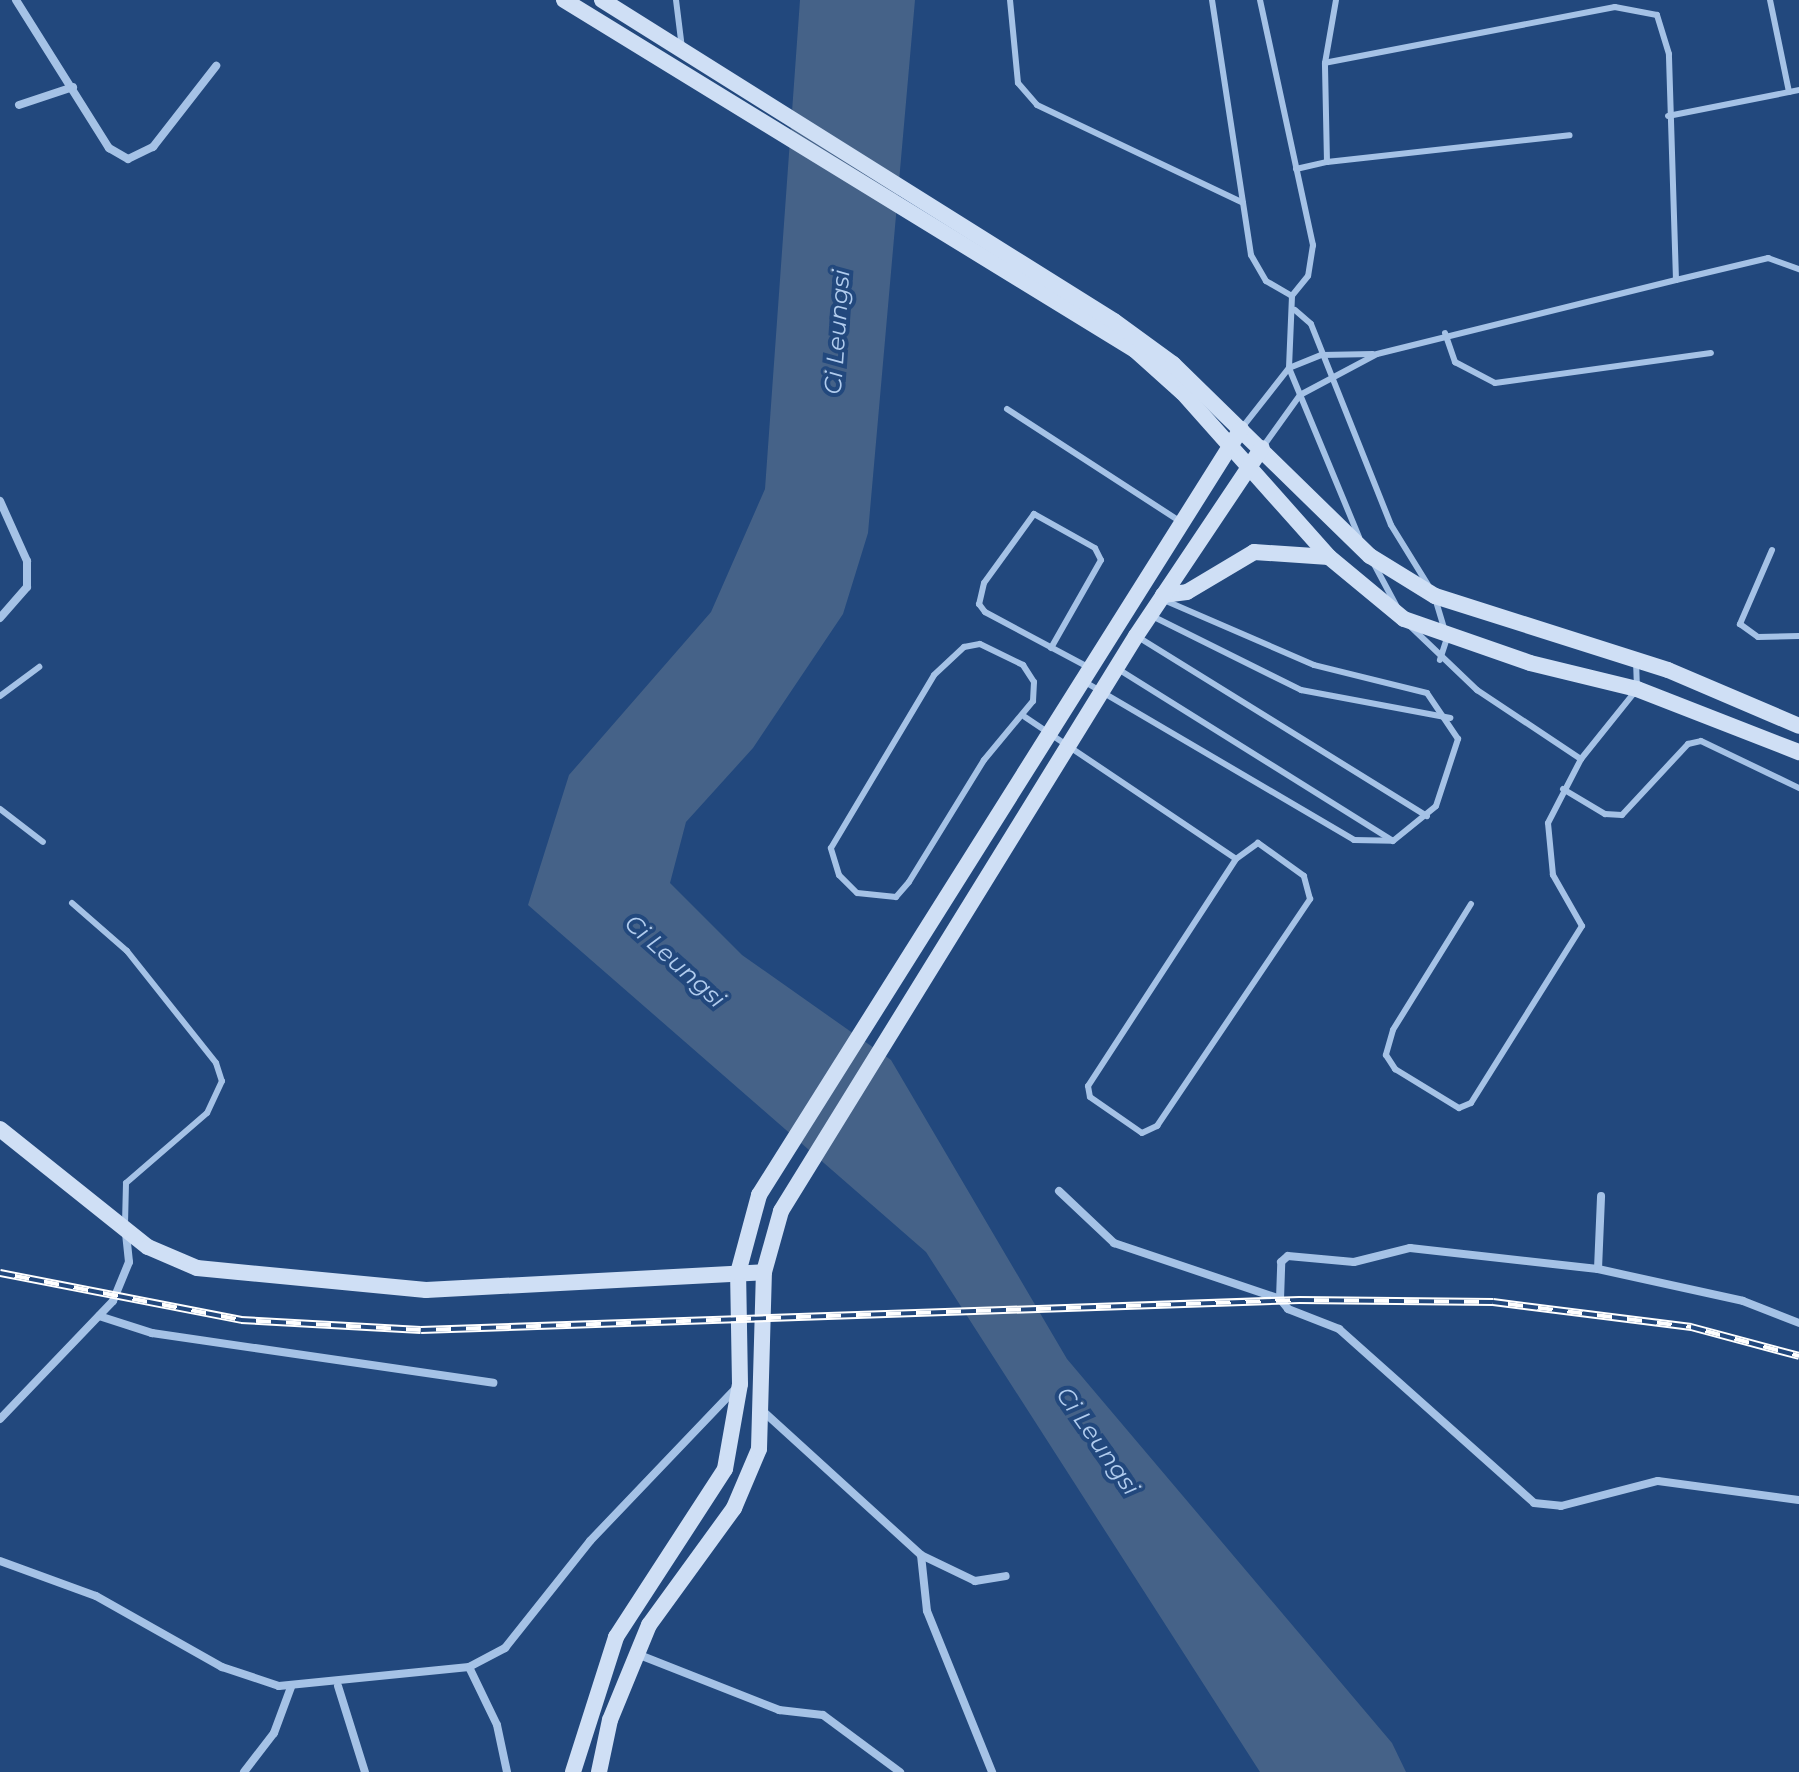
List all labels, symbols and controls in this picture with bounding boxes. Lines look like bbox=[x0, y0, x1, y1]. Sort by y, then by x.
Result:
water label: Ci Leungsi bbox=[818, 268, 856, 396]
water label: Ci Leungsi bbox=[619, 908, 731, 1014]
water label: Ci Leungsi bbox=[1050, 1381, 1146, 1501]

